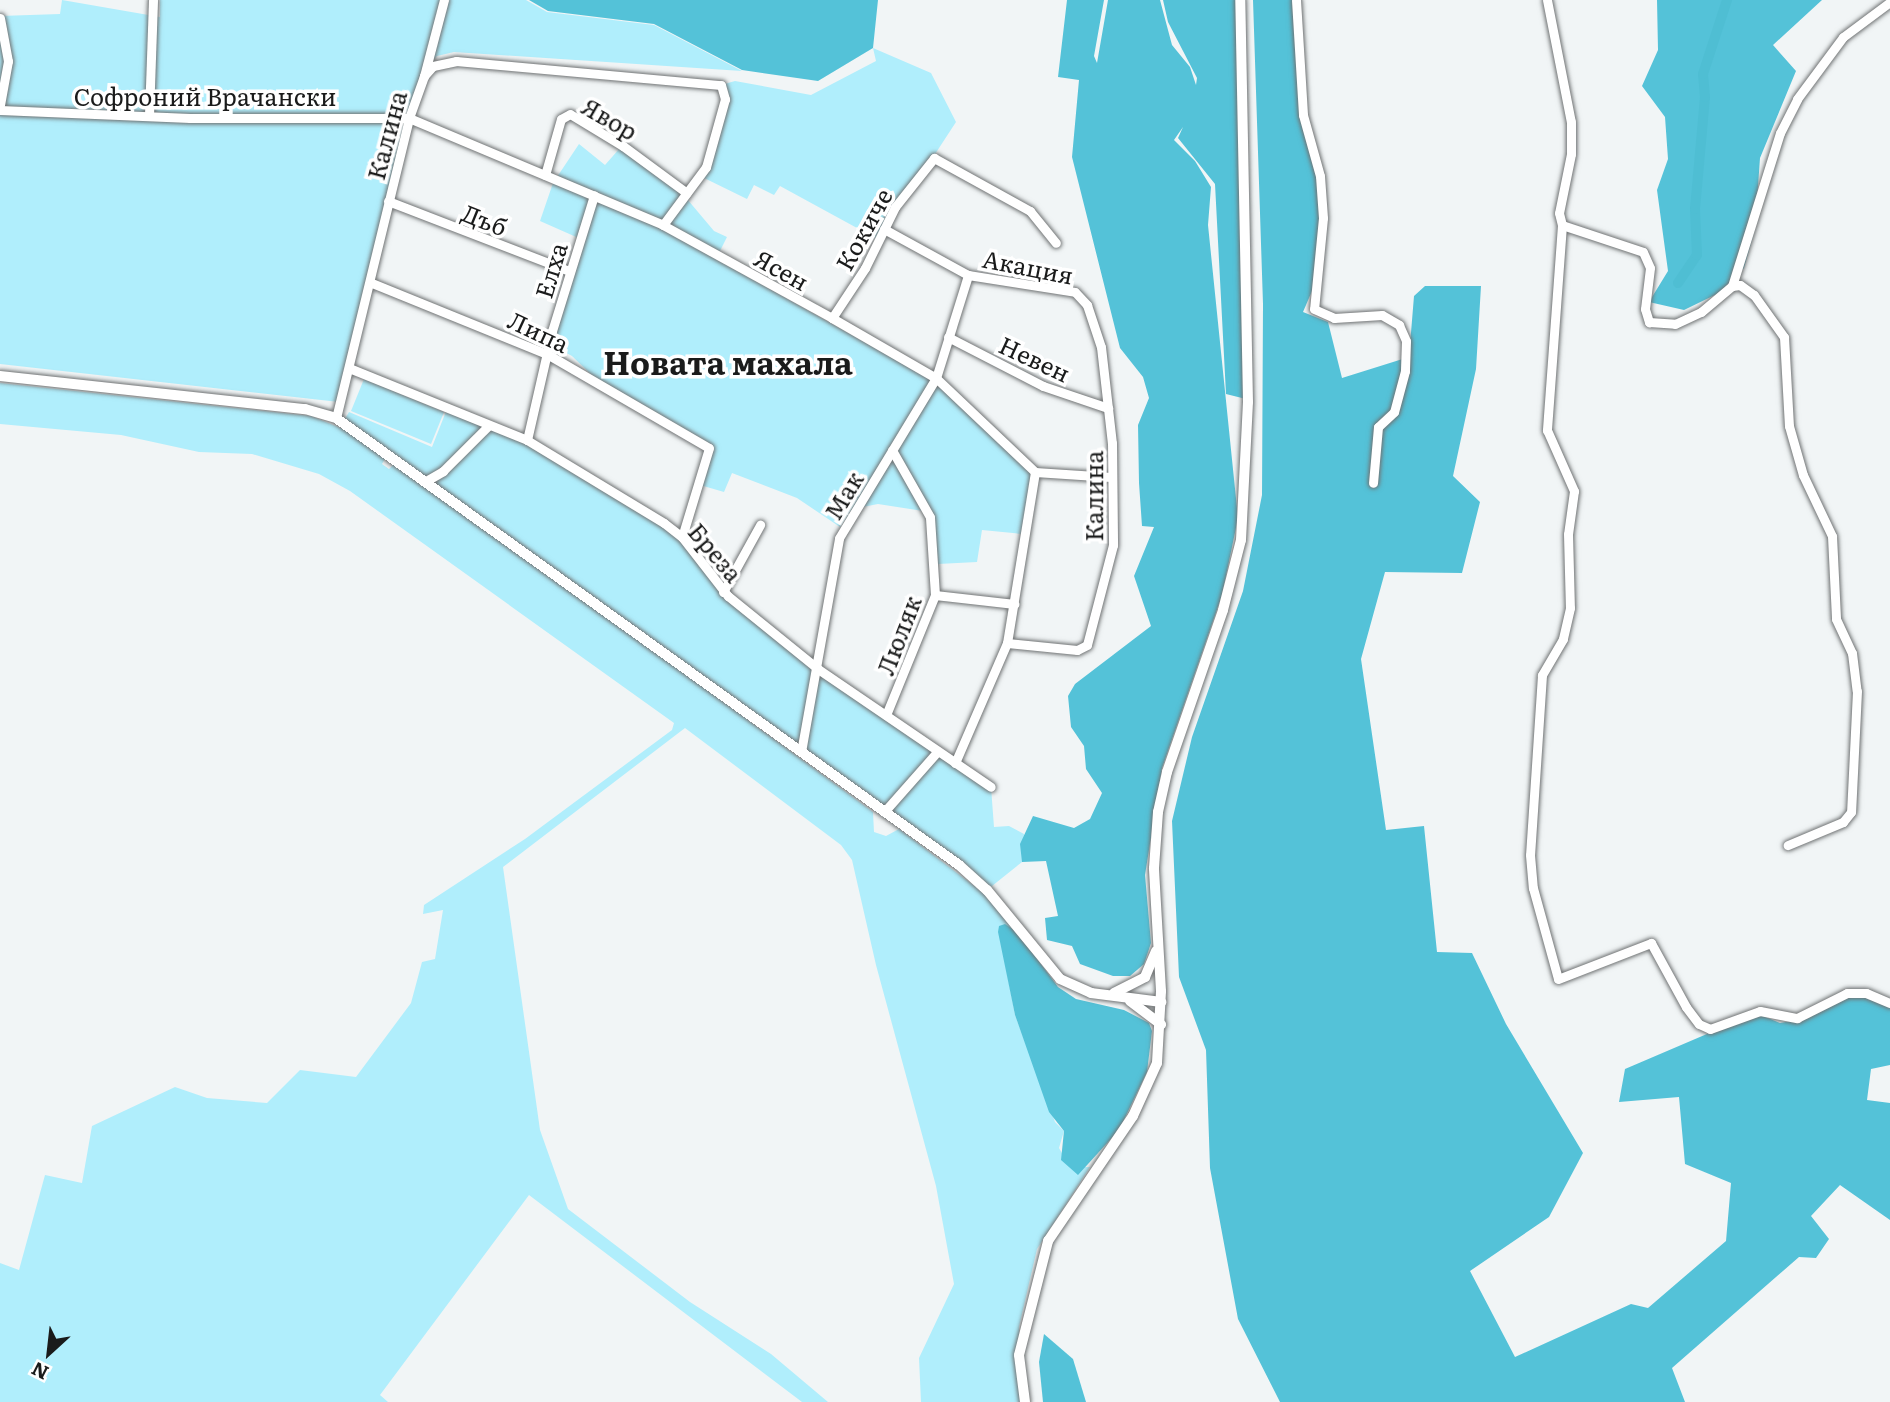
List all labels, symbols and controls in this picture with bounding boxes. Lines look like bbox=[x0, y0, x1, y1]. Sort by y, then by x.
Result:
street label: Софроний Врачански bbox=[74, 82, 336, 110]
street label: Калина bbox=[360, 87, 412, 183]
street label: Явор bbox=[577, 91, 643, 145]
street label: Кокиче bbox=[829, 183, 897, 275]
street label: Дъб bbox=[459, 197, 511, 241]
street label: Елха bbox=[528, 239, 572, 301]
street label: Ясен bbox=[750, 242, 814, 296]
street label: Акация bbox=[980, 243, 1076, 289]
street label: Липа bbox=[504, 304, 574, 358]
street label: Невен bbox=[995, 329, 1075, 387]
district label: Новата махала bbox=[603, 342, 853, 380]
street label: Калина bbox=[1079, 450, 1107, 542]
street label: Мак bbox=[818, 466, 868, 524]
street label: Бреза bbox=[683, 517, 749, 587]
street label: Люляк bbox=[870, 591, 926, 679]
north arrow bbox=[14, 1318, 84, 1388]
text: N bbox=[26, 1356, 53, 1388]

